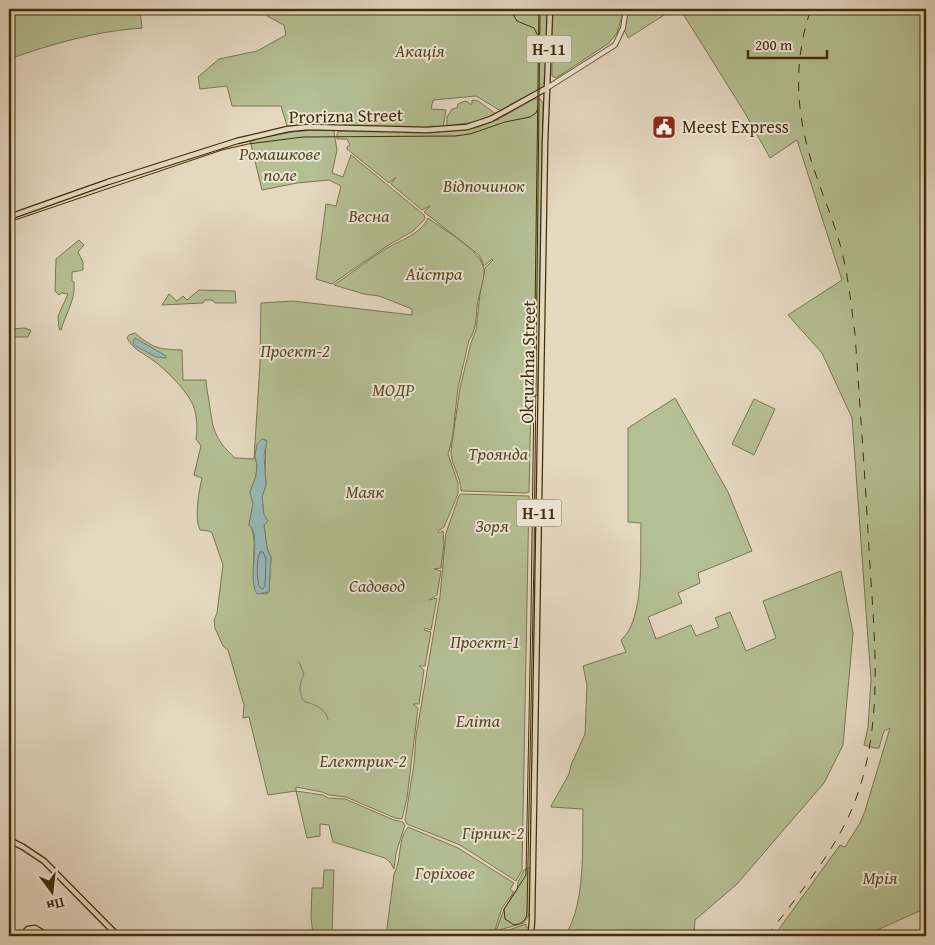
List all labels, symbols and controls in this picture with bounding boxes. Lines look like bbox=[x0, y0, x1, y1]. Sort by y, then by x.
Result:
scale bar bbox=[748, 28, 826, 60]
text: 200 m bbox=[755, 34, 793, 55]
road number: Н-11 bbox=[526, 36, 572, 62]
park label: Акація bbox=[394, 37, 445, 64]
street label: Prorizna Street bbox=[289, 101, 404, 130]
place label: Meest Express bbox=[682, 113, 789, 140]
public building icon: Meest Express bbox=[651, 114, 677, 140]
park label: Ромашкове поле bbox=[238, 140, 321, 188]
park label: Відпочинок bbox=[442, 172, 525, 199]
park label: Весна bbox=[347, 202, 390, 229]
park label: Айстра bbox=[405, 260, 463, 287]
street label: Okruzhna Street bbox=[513, 299, 542, 424]
park label: Проект-2 bbox=[260, 337, 330, 364]
park label: МОДР bbox=[372, 376, 414, 403]
park label: Троянда bbox=[468, 440, 529, 467]
park label: Маяк bbox=[346, 478, 385, 505]
road number: Н-11 bbox=[516, 499, 562, 526]
park label: Зоря bbox=[475, 512, 509, 539]
park label: Садовод bbox=[349, 572, 405, 599]
park label: Проект-1 bbox=[450, 628, 520, 655]
park label: Еліта bbox=[455, 707, 501, 734]
park label: Електрик-2 bbox=[318, 747, 407, 774]
park label: Гірник-2 bbox=[461, 819, 524, 846]
park label: Горіхове bbox=[414, 859, 475, 886]
park label: Мрія bbox=[863, 864, 898, 891]
north arrow bbox=[28, 868, 78, 918]
text: Пн bbox=[44, 893, 67, 917]

